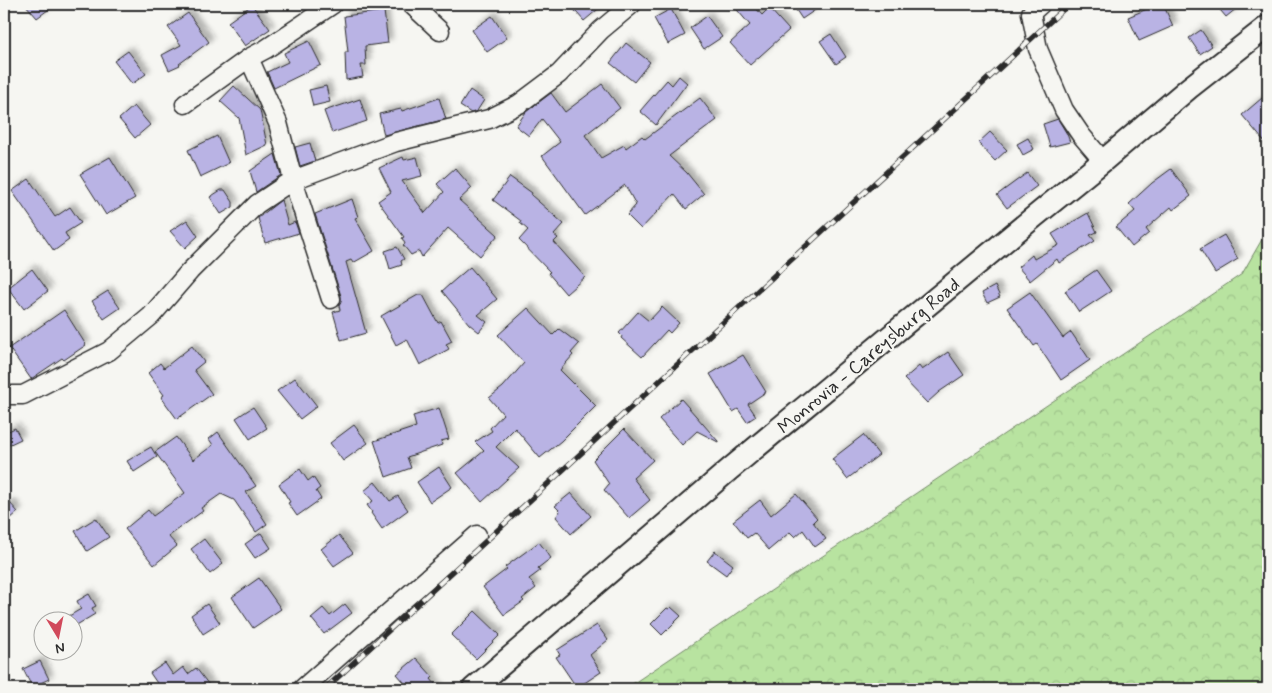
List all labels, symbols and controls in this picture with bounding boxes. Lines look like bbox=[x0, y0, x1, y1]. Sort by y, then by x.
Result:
street label: Monrovia - Careysburg Road bbox=[772, 272, 966, 441]
north arrow bbox=[32, 610, 82, 660]
text: N bbox=[54, 638, 66, 657]

